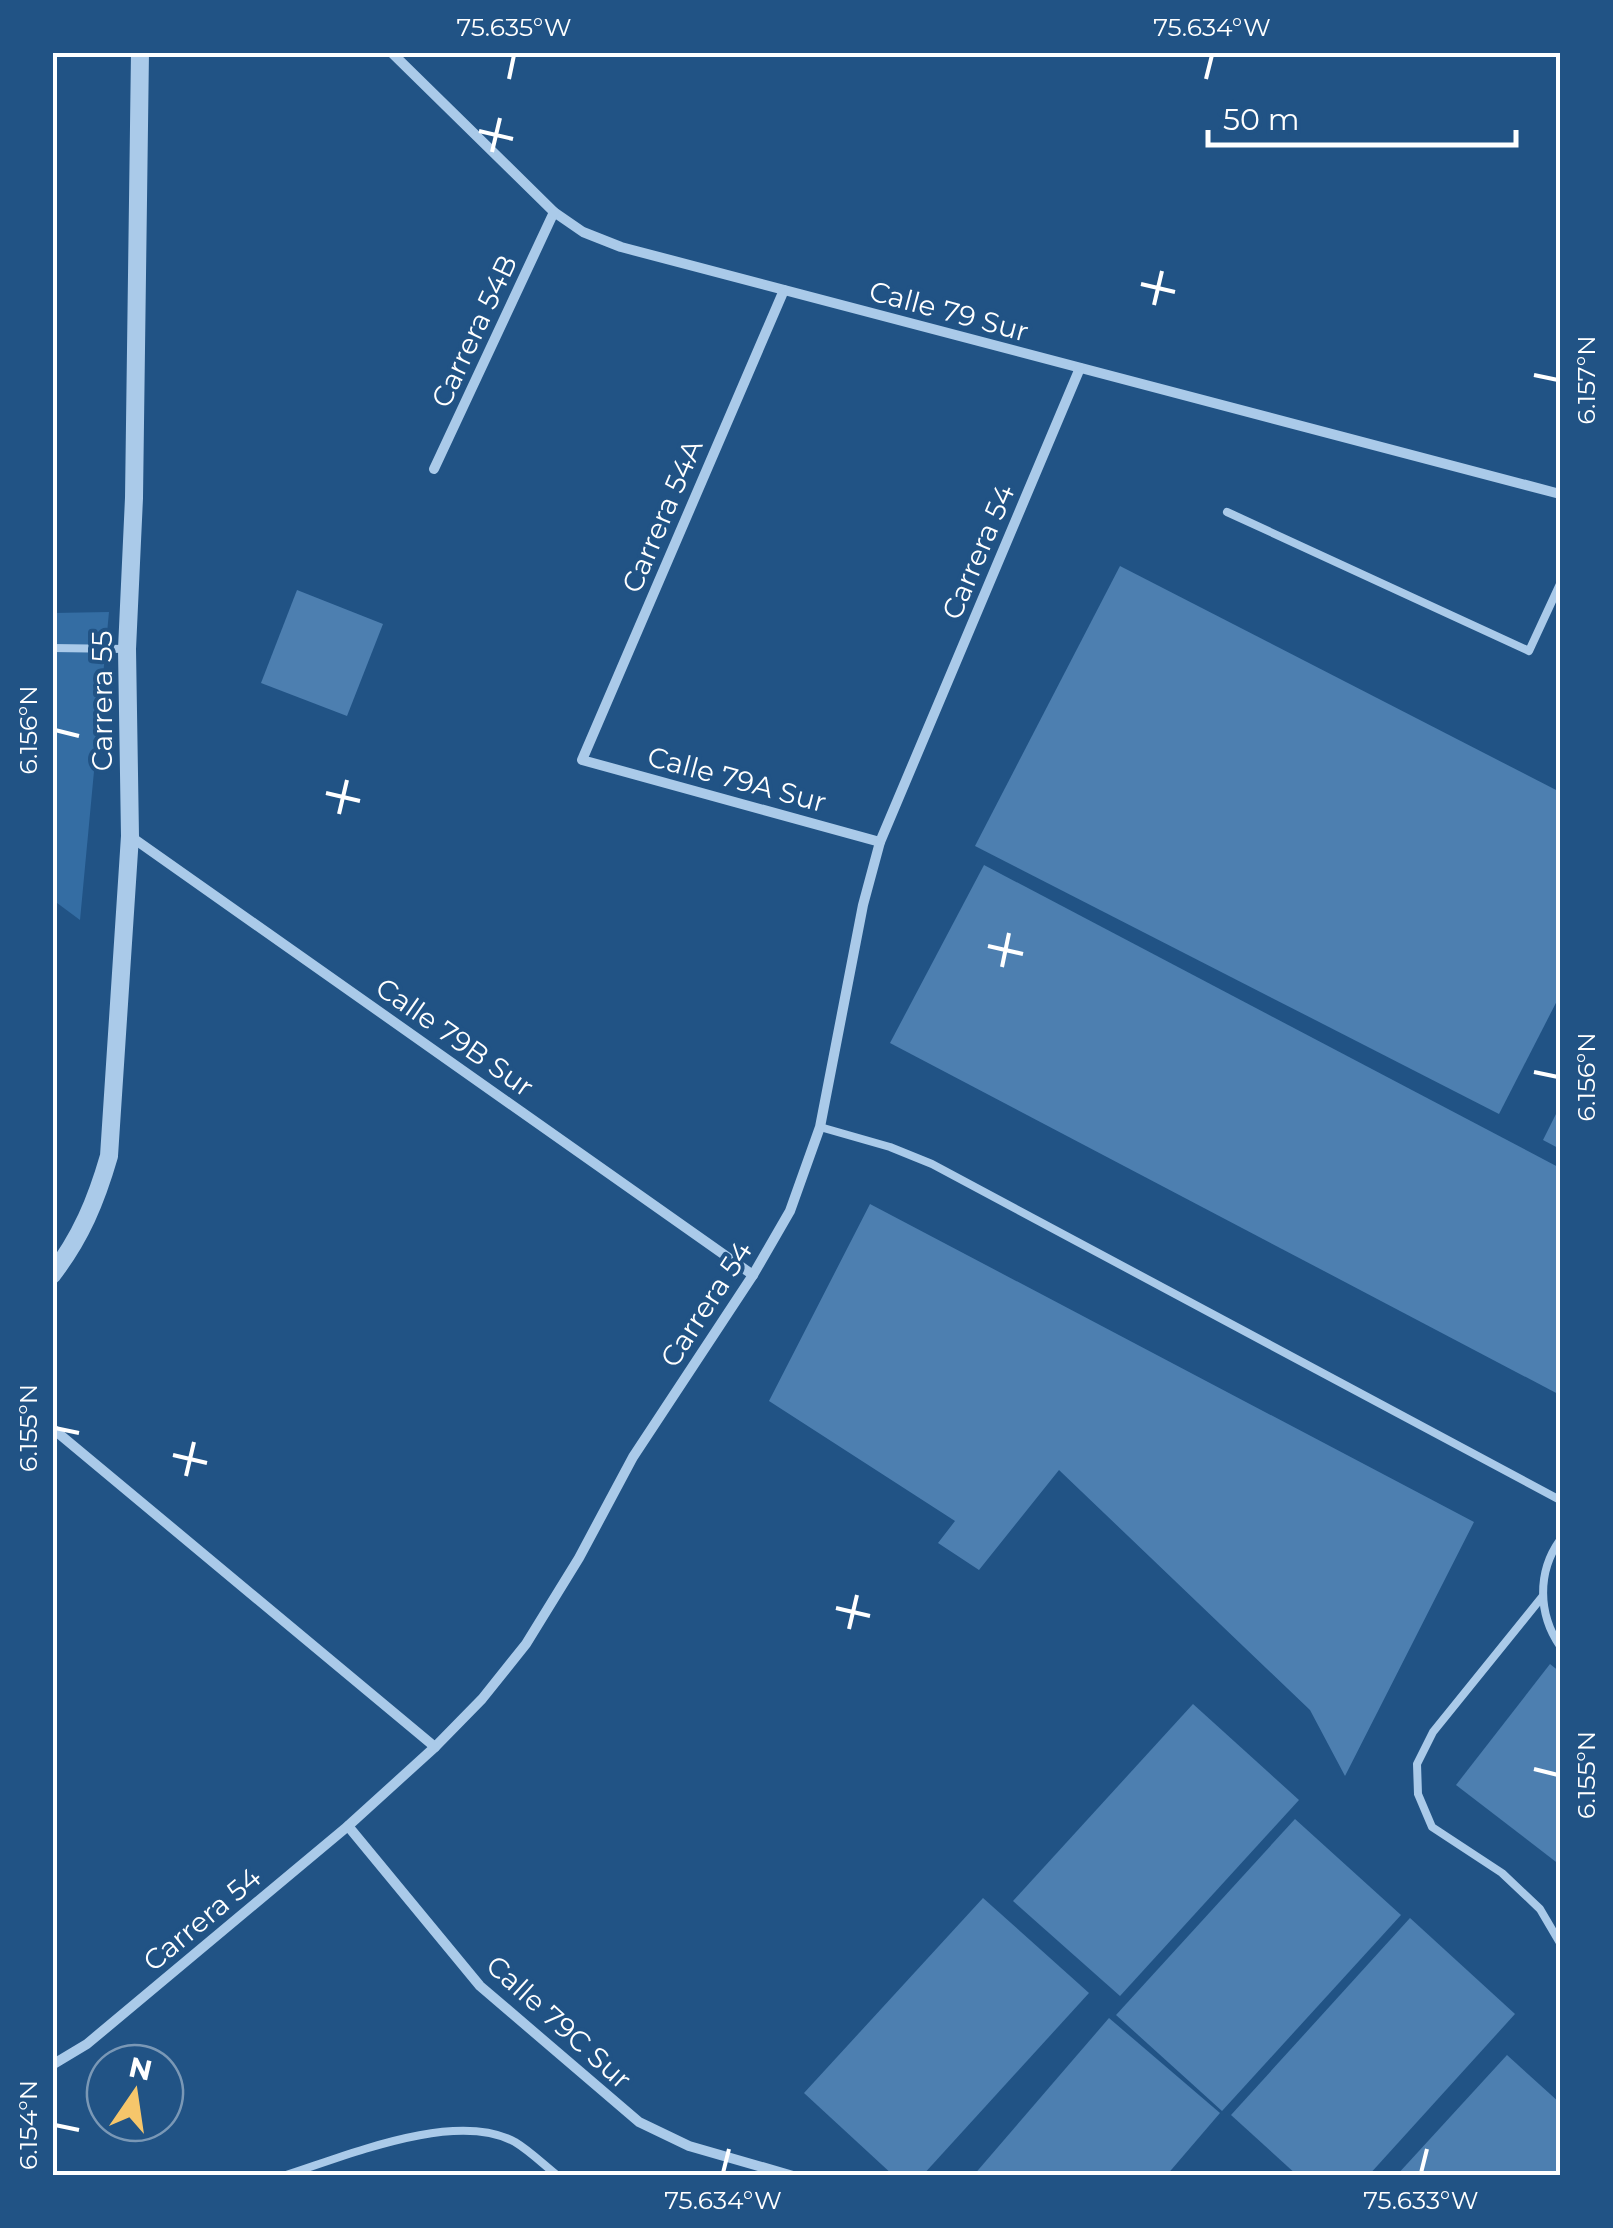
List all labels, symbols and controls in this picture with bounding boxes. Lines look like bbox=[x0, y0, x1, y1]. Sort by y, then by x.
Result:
text: 75.635°W bbox=[456, 12, 572, 42]
text: 75.634°W bbox=[1153, 12, 1271, 42]
scale bar bbox=[1208, 85, 1516, 147]
text: 50 m bbox=[1223, 101, 1300, 138]
street label: Carrera 54B bbox=[424, 249, 524, 413]
street label: Calle 79 Sur bbox=[866, 273, 1032, 349]
text: 6.157°N bbox=[1571, 336, 1601, 424]
street label: Carrera 54A bbox=[614, 433, 710, 598]
street label: Carrera 54 bbox=[934, 479, 1022, 625]
street label: Carrera 55 bbox=[85, 631, 119, 771]
text: 6.156°N bbox=[13, 685, 43, 775]
street label: Calle 79A Sur bbox=[644, 739, 830, 819]
street label: Calle 79B Sur bbox=[370, 970, 540, 1104]
text: 6.156°N bbox=[1571, 1032, 1601, 1122]
street label: Carrera 54 bbox=[653, 1234, 760, 1373]
text: 6.155°N bbox=[13, 1384, 43, 1472]
text: 6.155°N bbox=[1571, 1731, 1601, 1819]
street label: Carrera 54 bbox=[136, 1860, 268, 1978]
street label: Calle 79C Sur bbox=[479, 1948, 639, 2096]
north arrow bbox=[85, 2043, 185, 2143]
text: N bbox=[126, 2050, 155, 2088]
text: 6.154°N bbox=[13, 2080, 43, 2170]
text: 75.634°W bbox=[664, 2185, 782, 2215]
text: 75.633°W bbox=[1363, 2185, 1479, 2215]

